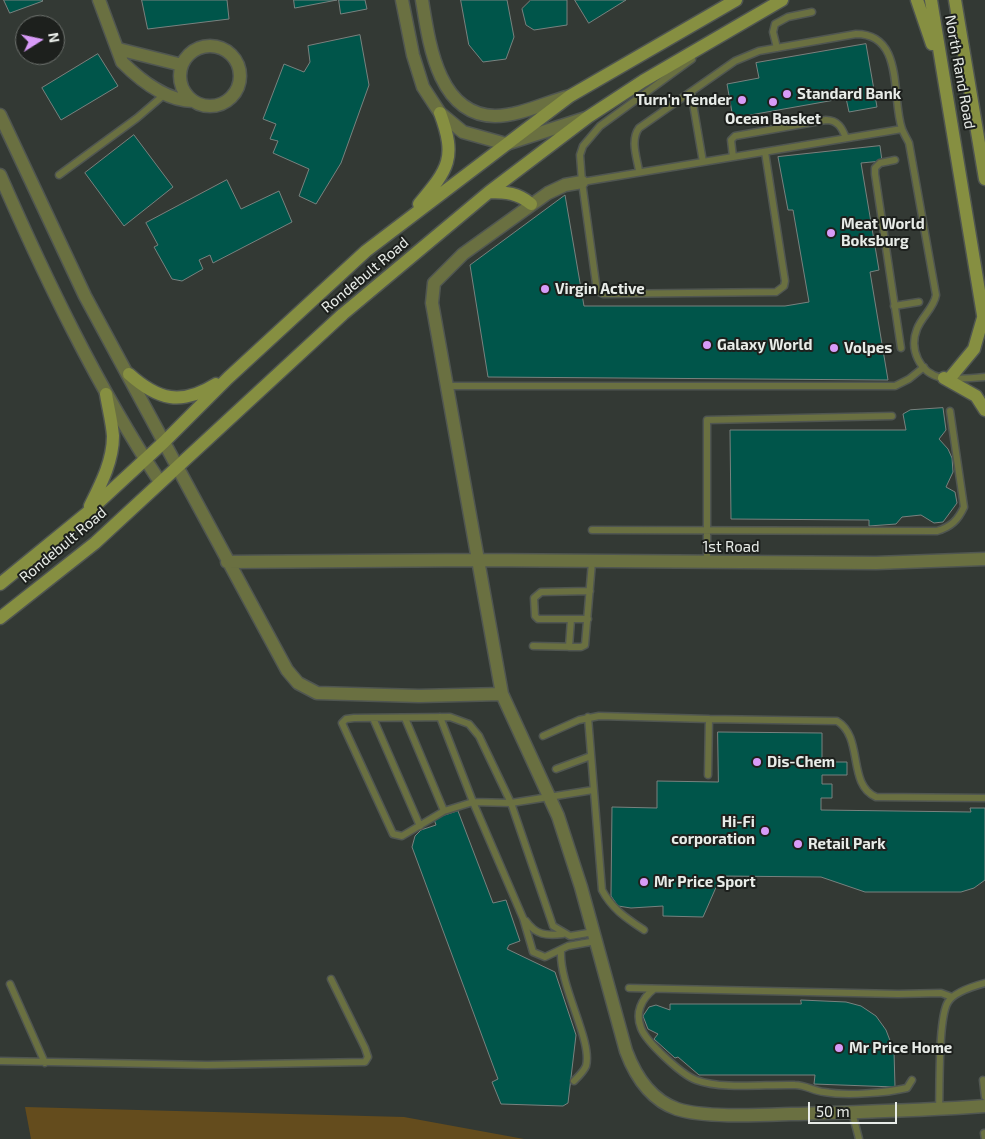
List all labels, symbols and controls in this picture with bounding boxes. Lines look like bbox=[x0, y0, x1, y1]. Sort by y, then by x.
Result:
street label: North Rand Road bbox=[941, 14, 979, 130]
north arrow bbox=[15, 15, 65, 65]
text: N bbox=[45, 31, 64, 44]
place label: Standard Bank bbox=[797, 85, 901, 103]
marker: Standard Bank bbox=[781, 88, 793, 100]
place label: Turn'n Tender bbox=[636, 91, 732, 109]
marker: Turn'n Tender bbox=[736, 94, 748, 106]
marker: Ocean Basket bbox=[767, 96, 779, 108]
place label: Ocean Basket bbox=[725, 110, 821, 128]
place label: Meat World Boksburg bbox=[841, 215, 925, 250]
marker: Meat World Boksburg bbox=[825, 227, 837, 239]
street label: Rondebult Road bbox=[318, 233, 412, 317]
place label: Virgin Active bbox=[555, 280, 645, 298]
marker: Virgin Active bbox=[539, 283, 551, 295]
place label: Galaxy World bbox=[717, 336, 812, 354]
marker: Galaxy World bbox=[701, 339, 713, 351]
place label: Volpes bbox=[844, 339, 892, 357]
marker: Volpes bbox=[828, 342, 840, 354]
street label: Rondebult Road bbox=[16, 503, 110, 587]
street label: 1st Road bbox=[702, 538, 760, 556]
place label: Dis-Chem bbox=[767, 753, 835, 771]
marker: Dis-Chem bbox=[751, 756, 763, 768]
place label: Hi-Fi corporation bbox=[671, 813, 755, 848]
marker: Hi-Fi corporation bbox=[759, 825, 771, 837]
place label: Retail Park bbox=[808, 835, 886, 853]
marker: Retail Park bbox=[792, 838, 804, 850]
place label: Mr Price Sport bbox=[654, 873, 756, 891]
marker: Mr Price Sport bbox=[638, 876, 650, 888]
place label: Mr Price Home bbox=[849, 1039, 952, 1057]
marker: Mr Price Home bbox=[833, 1042, 845, 1054]
scale bar bbox=[810, 1092, 899, 1124]
text: 50 m bbox=[816, 1102, 850, 1120]

